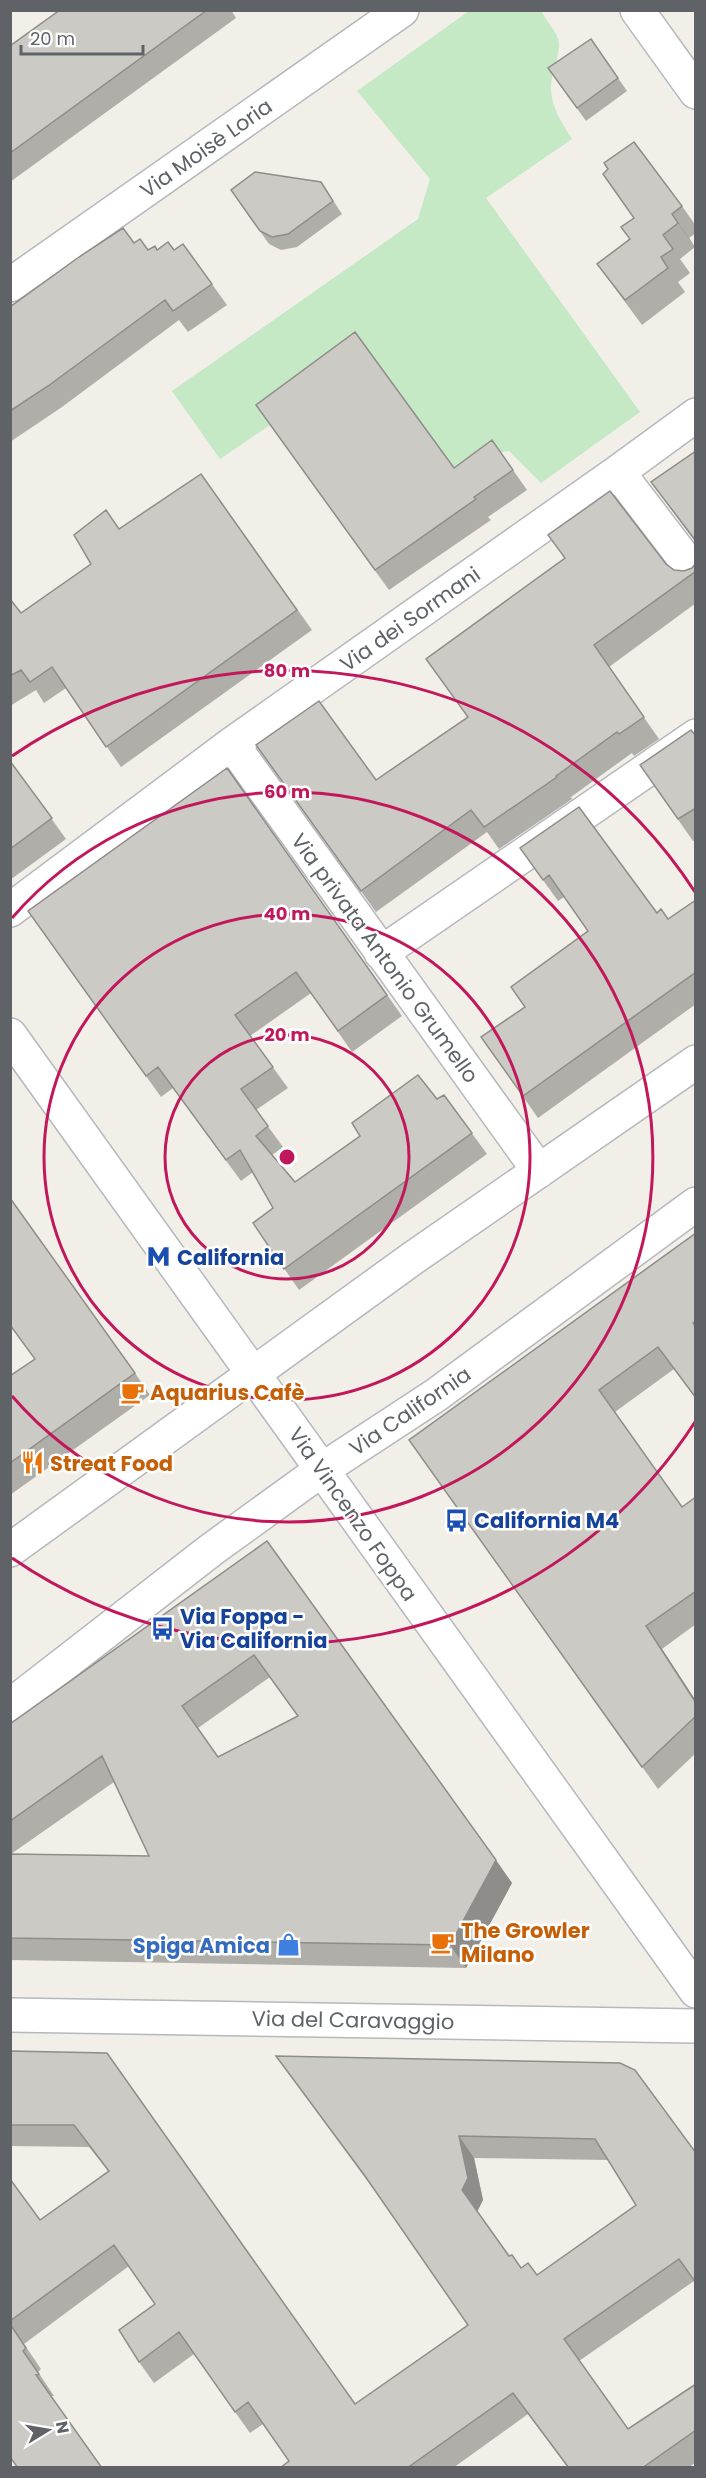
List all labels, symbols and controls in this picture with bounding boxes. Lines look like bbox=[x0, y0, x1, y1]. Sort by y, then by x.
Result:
scale bar bbox=[21, 18, 142, 56]
text: 20 m bbox=[30, 26, 75, 51]
street label: Via Moisè Loria bbox=[134, 92, 278, 204]
street label: Via dei Sormani bbox=[334, 560, 486, 678]
text: 80 m bbox=[264, 658, 310, 683]
text: 60 m bbox=[264, 779, 310, 804]
street label: Via privata Antonio Grumello bbox=[284, 827, 486, 1089]
text: 40 m bbox=[264, 901, 310, 926]
text: 20 m bbox=[265, 1022, 309, 1047]
centre of rings bbox=[277, 1147, 297, 1167]
place label: California bbox=[177, 1243, 284, 1272]
metro station icon: California bbox=[146, 1244, 172, 1270]
street label: Via California bbox=[343, 1360, 477, 1462]
place label: Aquarius Cafè bbox=[150, 1378, 304, 1407]
cafe icon: Aquarius Cafè bbox=[119, 1379, 145, 1405]
street label: Via Vincenzo Foppa bbox=[282, 1421, 424, 1607]
place label: Streat Food bbox=[50, 1449, 173, 1478]
restaurant icon: Streat Food bbox=[19, 1450, 45, 1476]
place label: California M4 bbox=[474, 1506, 619, 1535]
bus stop icon: California M4 bbox=[443, 1507, 469, 1533]
place label: Via Foppa - Via California bbox=[180, 1602, 327, 1655]
bus stop icon: Via Foppa - Via California bbox=[149, 1615, 175, 1641]
place label: The Growler Milano bbox=[461, 1916, 590, 1969]
cafe icon: The Growler Milano bbox=[430, 1929, 456, 1955]
place label: Spiga Amica bbox=[133, 1931, 270, 1960]
shop icon: Spiga Amica bbox=[275, 1932, 301, 1958]
street label: Via del Caravaggio bbox=[251, 2004, 455, 2036]
north arrow bbox=[18, 2400, 78, 2460]
text: N bbox=[50, 2419, 75, 2435]

